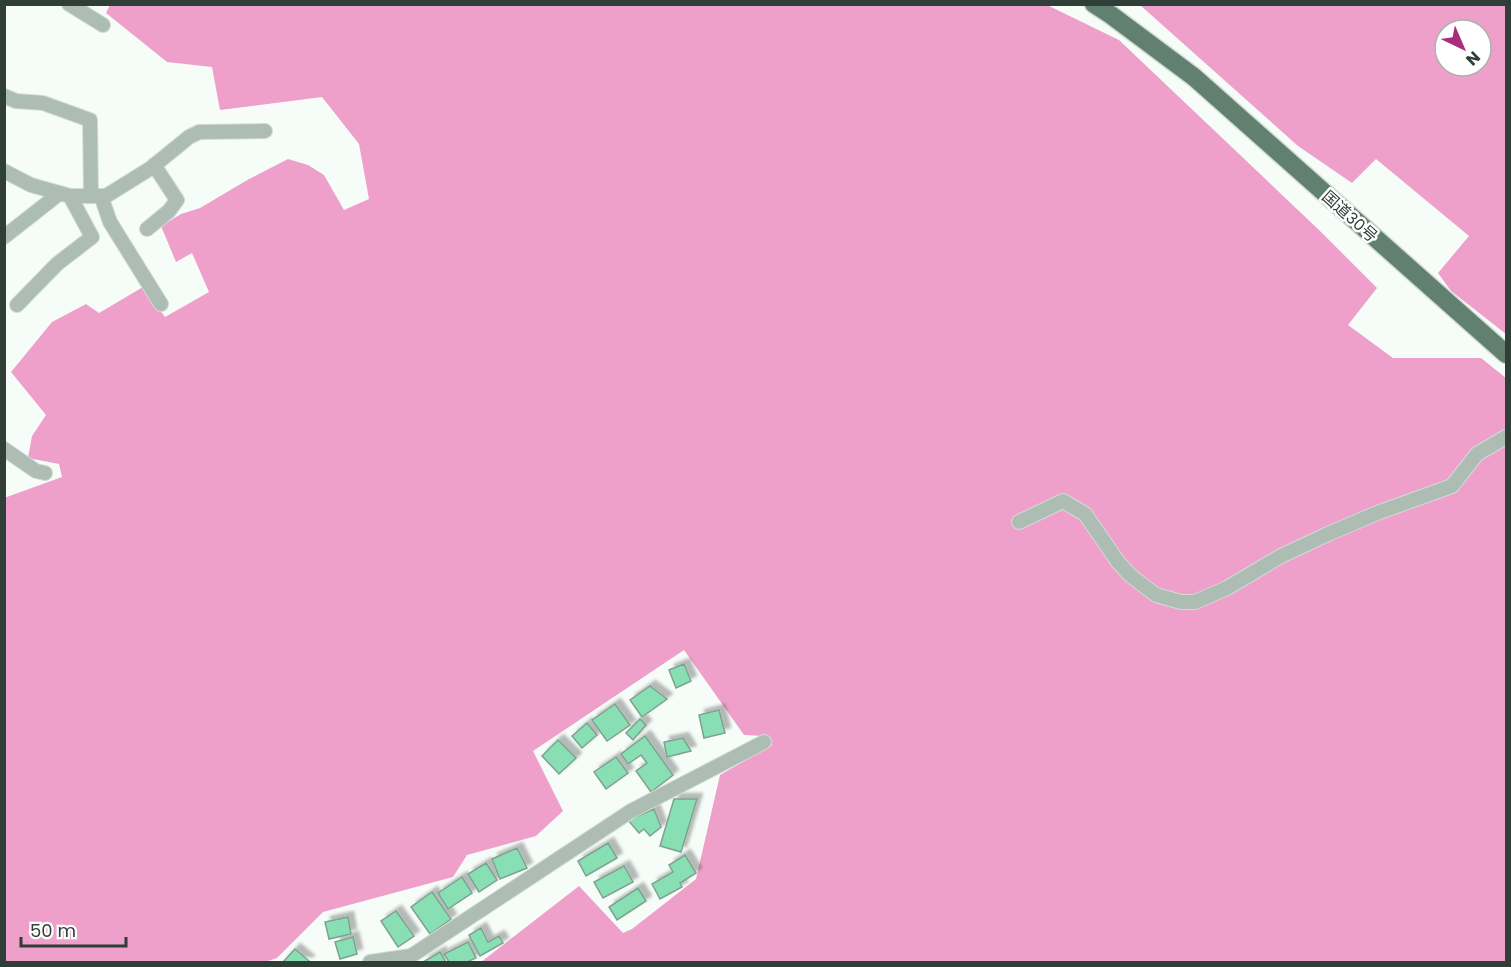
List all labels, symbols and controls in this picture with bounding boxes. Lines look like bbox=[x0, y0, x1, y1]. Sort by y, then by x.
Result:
north arrow bbox=[1433, 18, 1493, 78]
text: N bbox=[1461, 46, 1485, 71]
street label: 国道30号 bbox=[1317, 185, 1382, 247]
scale bar bbox=[21, 910, 126, 948]
text: 50 m bbox=[30, 918, 76, 943]

